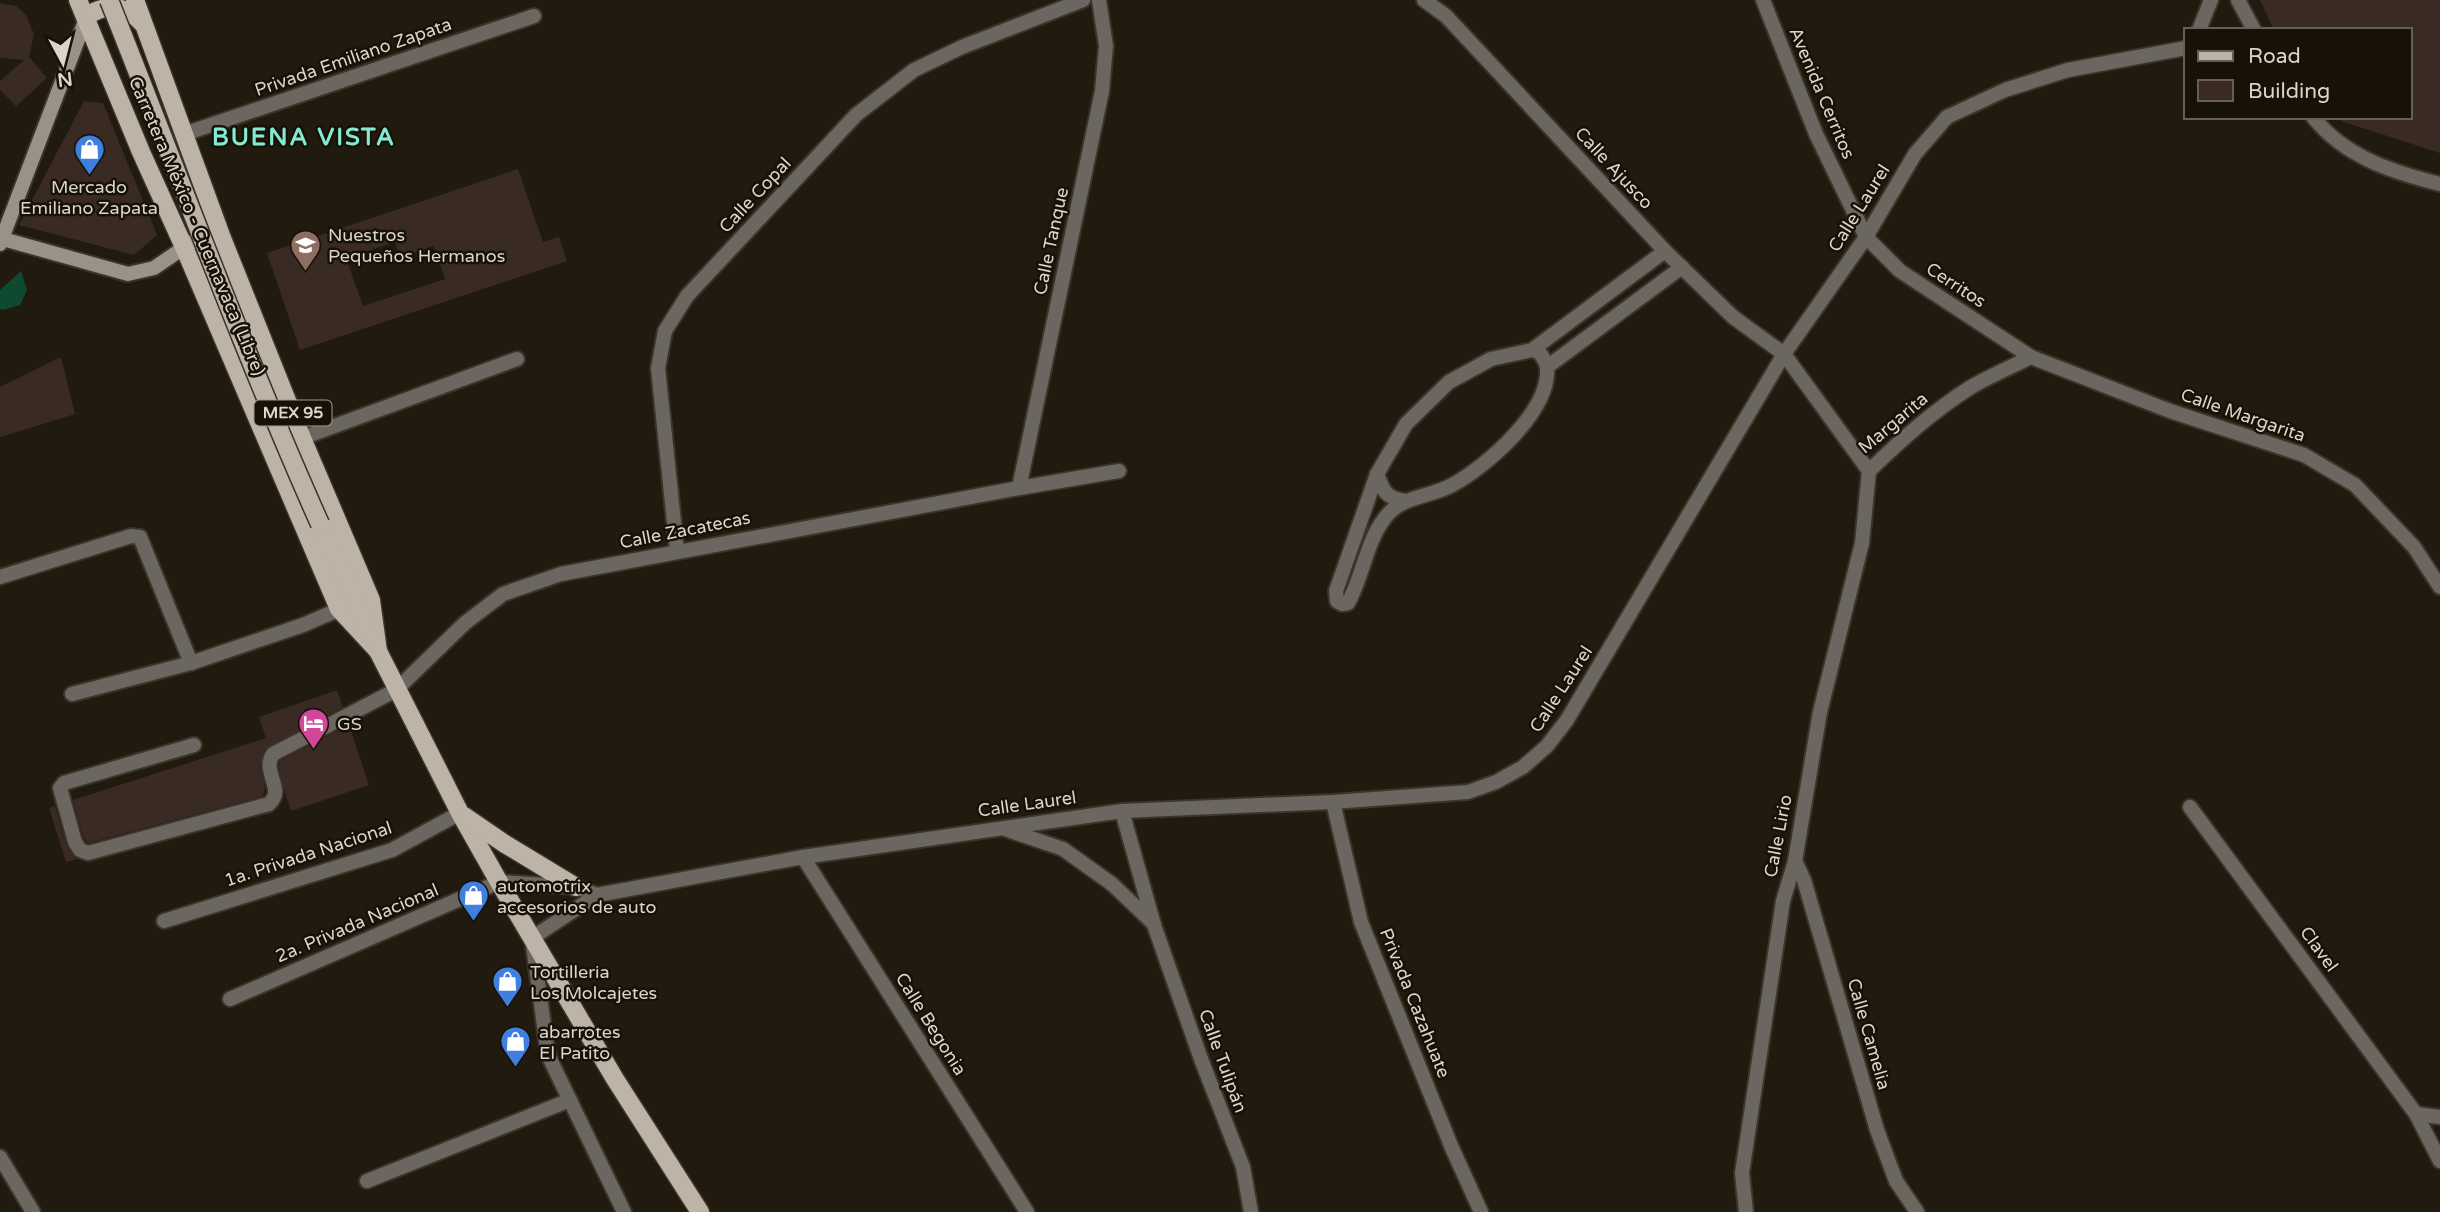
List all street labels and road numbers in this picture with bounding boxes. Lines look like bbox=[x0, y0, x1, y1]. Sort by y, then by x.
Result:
street label: Privada Emiliano Zapata bbox=[252, 13, 454, 101]
street label: Avenida Cerritos bbox=[1784, 24, 1860, 162]
street label: Carretera México - Cuernavaca (Libre) bbox=[124, 73, 270, 379]
street label: Calle Ajusco bbox=[1570, 122, 1658, 214]
street label: Calle Copal bbox=[714, 153, 796, 237]
street label: Calle Laurel bbox=[1823, 160, 1895, 256]
street label: Calle Tanque bbox=[1029, 185, 1073, 297]
street label: Cerritos bbox=[1922, 258, 1990, 312]
street label: Calle Margarita bbox=[2178, 383, 2308, 447]
street label: Margarita bbox=[1854, 388, 1932, 458]
road number: MEX 95 bbox=[254, 400, 332, 426]
street label: Calle Zacatecas bbox=[618, 507, 752, 553]
street label: Calle Laurel bbox=[1525, 641, 1597, 737]
street label: Calle Laurel bbox=[976, 786, 1078, 822]
street label: Calle Lirio bbox=[1759, 793, 1797, 879]
street label: 1a. Privada Nacional bbox=[221, 817, 395, 891]
street label: 2a. Privada Nacional bbox=[272, 879, 442, 967]
street label: Clavel bbox=[2295, 922, 2343, 976]
street label: Privada Cazahuate bbox=[1375, 925, 1455, 1081]
street label: Calle Begonia bbox=[891, 969, 971, 1079]
street label: Calle Camelia bbox=[1843, 976, 1895, 1092]
street label: Calle Tulipán bbox=[1194, 1006, 1252, 1116]

